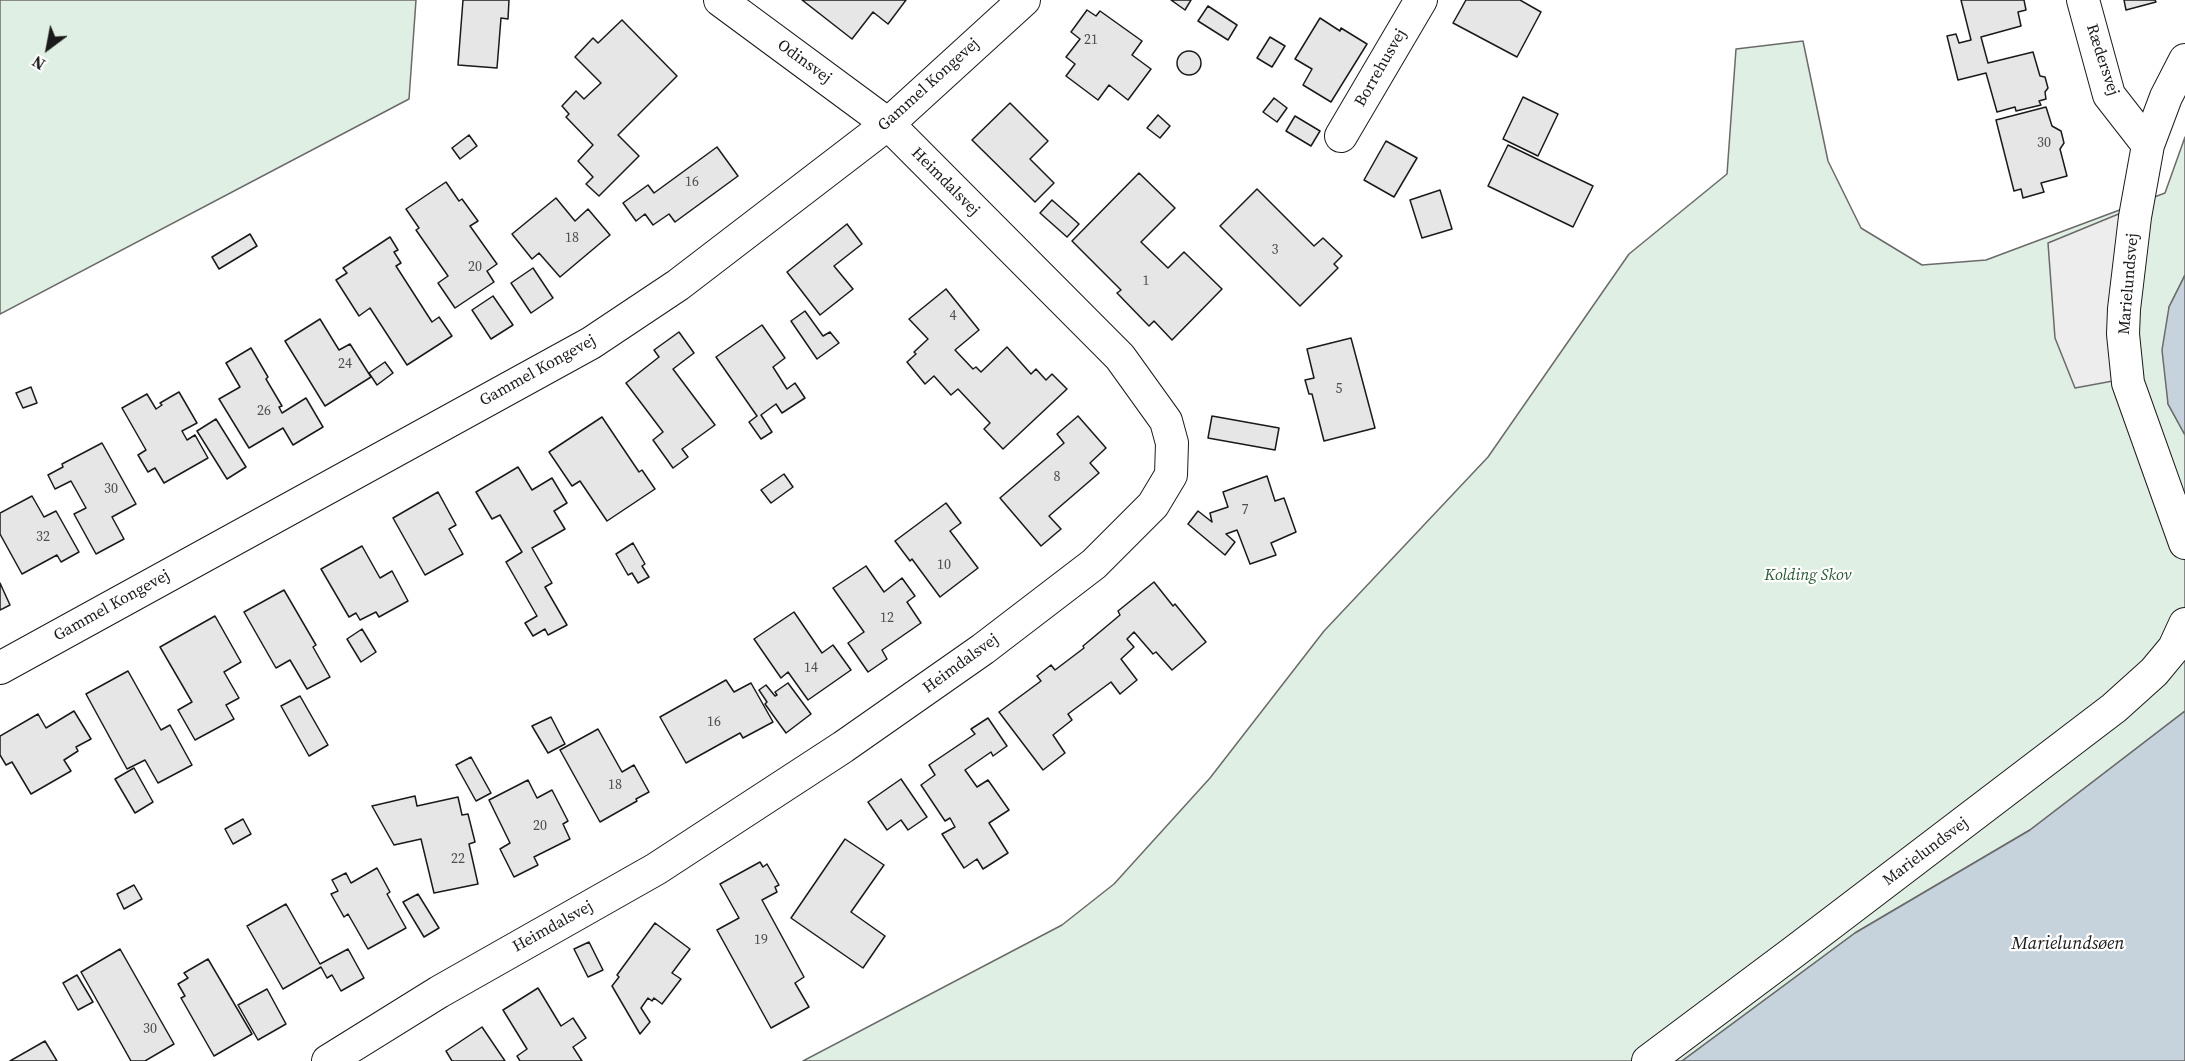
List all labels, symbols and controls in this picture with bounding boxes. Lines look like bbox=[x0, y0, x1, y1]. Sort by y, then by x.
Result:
north arrow bbox=[18, 18, 78, 78]
street label: Rædersvej bbox=[2081, 22, 2123, 98]
street label: Borrehusvej bbox=[1351, 26, 1411, 110]
house number: 21 bbox=[1084, 32, 1098, 48]
street label: Gammel Kongevej bbox=[874, 35, 984, 135]
street label: Odinsvej bbox=[773, 36, 835, 88]
text: N bbox=[28, 51, 49, 76]
house number: 30 bbox=[2037, 135, 2051, 151]
street label: Heimdalsvej bbox=[907, 144, 983, 220]
house number: 16 bbox=[685, 174, 699, 190]
house number: 18 bbox=[565, 230, 579, 246]
street label: Marielundsvej bbox=[2115, 233, 2143, 335]
house number: 3 bbox=[1272, 242, 1278, 258]
house number: 20 bbox=[468, 259, 482, 275]
house number: 1 bbox=[1143, 273, 1149, 289]
house number: 4 bbox=[950, 308, 956, 324]
street label: Gammel Kongevej bbox=[477, 331, 599, 411]
house number: 24 bbox=[338, 356, 352, 372]
house number: 5 bbox=[1336, 381, 1342, 397]
house number: 26 bbox=[257, 403, 271, 419]
house number: 8 bbox=[1054, 469, 1060, 485]
house number: 30 bbox=[104, 481, 118, 497]
house number: 7 bbox=[1242, 502, 1248, 518]
house number: 32 bbox=[36, 529, 50, 545]
house number: 10 bbox=[937, 557, 951, 573]
street label: Gammel Kongevej bbox=[51, 566, 173, 646]
park label: Kolding Skov bbox=[1765, 566, 1851, 586]
house number: 12 bbox=[880, 610, 894, 626]
street label: Heimdalsvej bbox=[919, 630, 1003, 698]
house number: 14 bbox=[804, 660, 818, 676]
house number: 16 bbox=[707, 714, 721, 730]
house number: 18 bbox=[608, 777, 622, 793]
street label: Marielundsvej bbox=[1880, 814, 1972, 890]
house number: 20 bbox=[533, 818, 547, 834]
house number: 22 bbox=[451, 851, 465, 867]
street label: Heimdalsvej bbox=[510, 897, 596, 957]
house number: 19 bbox=[754, 932, 768, 948]
water label: Marielundsøen bbox=[2012, 933, 2124, 955]
house number: 30 bbox=[143, 1021, 157, 1037]

